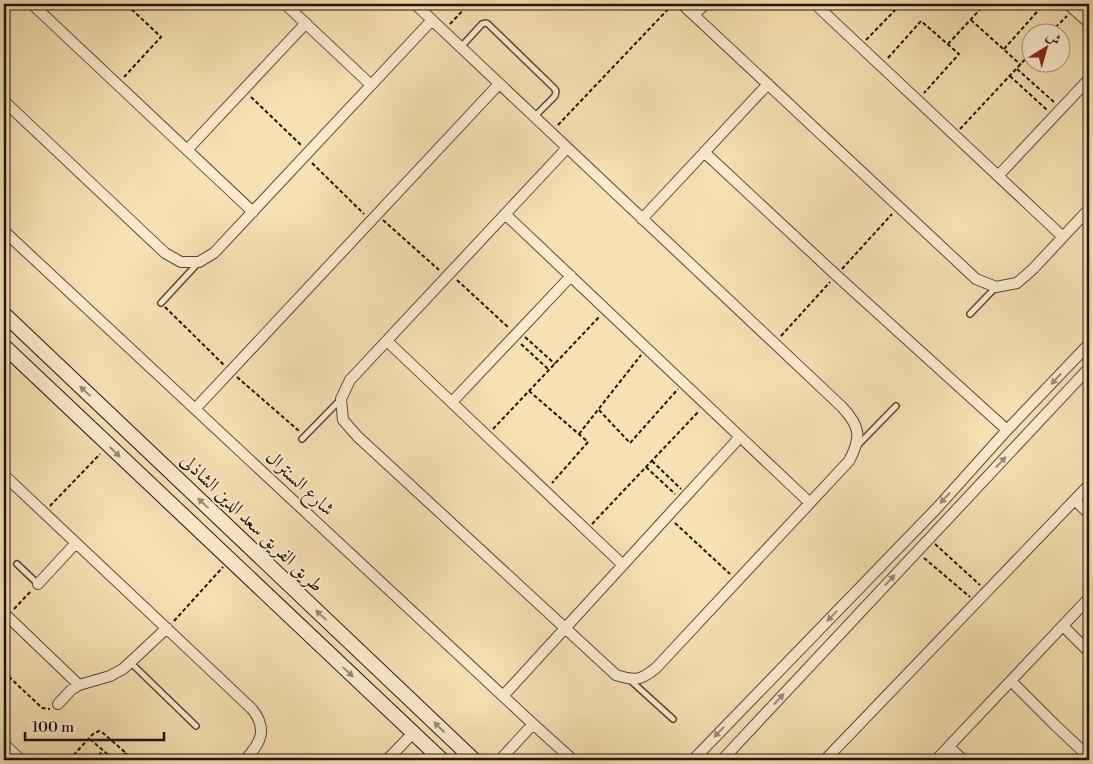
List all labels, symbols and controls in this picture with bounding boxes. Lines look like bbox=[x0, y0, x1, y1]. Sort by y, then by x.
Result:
north arrow bbox=[1020, 22, 1070, 72]
text: ش bbox=[1042, 27, 1064, 50]
one-way arrow bbox=[1050, 373, 1062, 385]
one-way arrow bbox=[80, 385, 92, 397]
street label: شارع السنترال bbox=[258, 445, 340, 523]
one-way arrow bbox=[109, 446, 121, 458]
street label: طريق الفريق سعد الدين الشاذلى bbox=[175, 448, 329, 598]
one-way arrow bbox=[995, 456, 1007, 468]
one-way arrow bbox=[939, 492, 951, 504]
one-way arrow bbox=[198, 497, 210, 509]
one-way arrow bbox=[884, 575, 896, 587]
one-way arrow bbox=[316, 609, 328, 621]
one-way arrow bbox=[826, 609, 838, 621]
one-way arrow bbox=[342, 666, 354, 678]
one-way arrow bbox=[773, 693, 785, 705]
scale bar bbox=[25, 709, 164, 741]
text: 100 m bbox=[32, 718, 74, 737]
one-way arrow bbox=[433, 721, 445, 733]
one-way arrow bbox=[714, 726, 726, 738]

